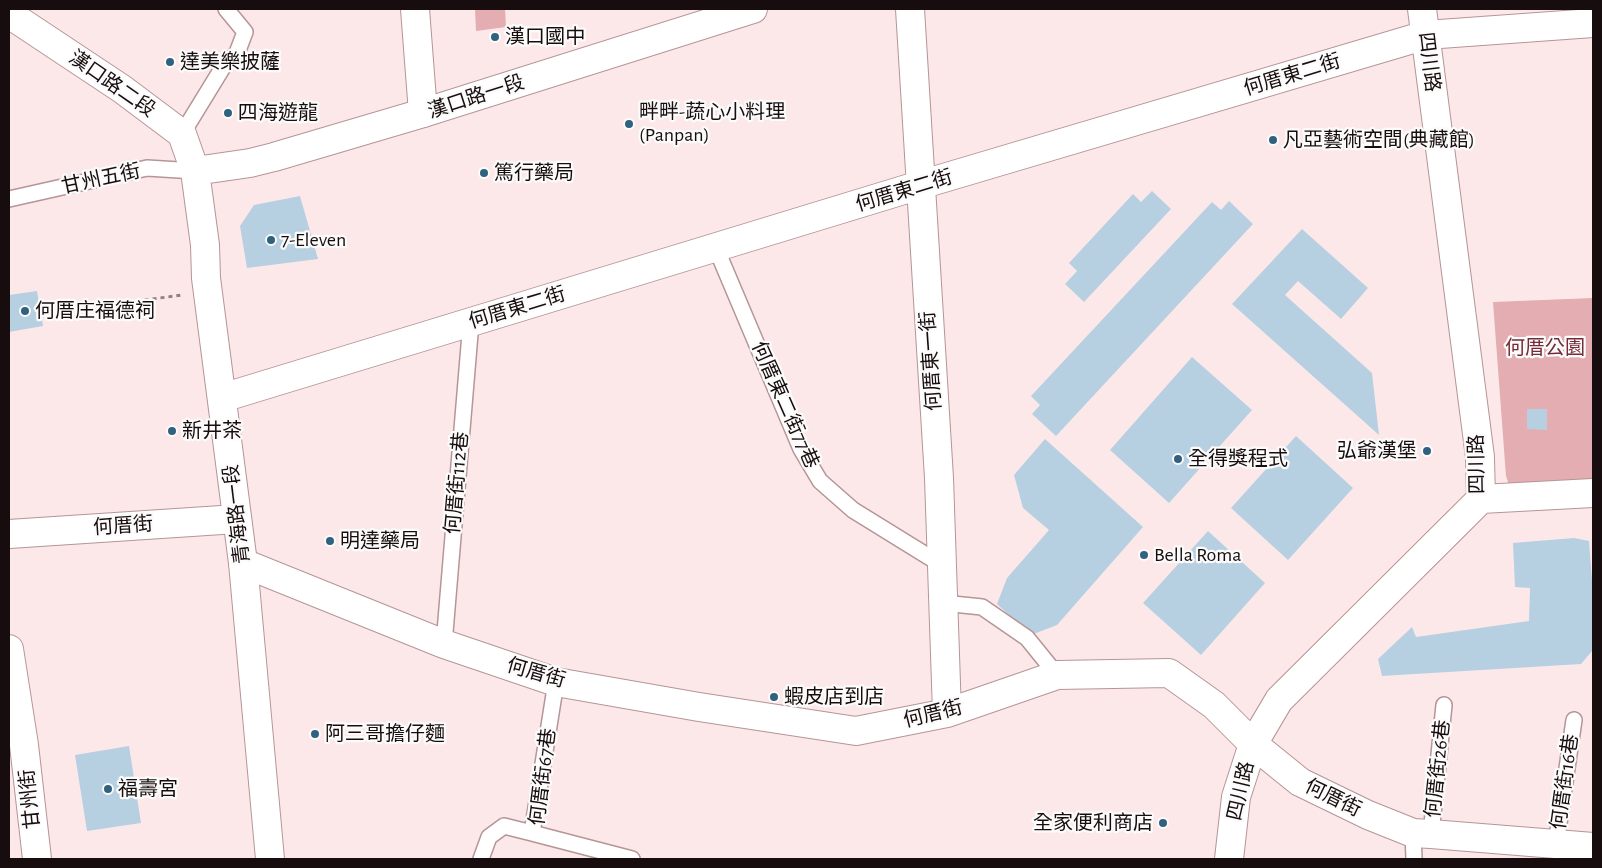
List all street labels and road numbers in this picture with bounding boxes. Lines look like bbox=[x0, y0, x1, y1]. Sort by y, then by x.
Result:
street label: 四川路 bbox=[1413, 31, 1445, 93]
street label: 漢口路二段 bbox=[64, 45, 160, 123]
street label: 何厝東二街 bbox=[1241, 49, 1343, 101]
street label: 漢口路一段 bbox=[425, 70, 527, 124]
street label: 甘州五街 bbox=[59, 159, 143, 199]
street label: 何厝東二街 bbox=[853, 165, 955, 217]
street label: 何厝東二街 bbox=[466, 282, 568, 334]
street label: 何厝東一街 bbox=[916, 310, 946, 412]
street label: 何厝東二街77巷 bbox=[746, 338, 824, 472]
street label: 何厝街112巷 bbox=[441, 431, 473, 535]
street label: 四川路 bbox=[1464, 434, 1490, 494]
street label: 青海路一段 bbox=[219, 463, 255, 565]
street label: 何厝街 bbox=[92, 512, 154, 540]
street label: 何厝街 bbox=[504, 653, 568, 693]
street label: 何厝街 bbox=[901, 695, 965, 733]
street label: 何厝街26巷 bbox=[1421, 719, 1455, 819]
street label: 何厝街67巷 bbox=[525, 727, 561, 827]
street label: 何厝街16巷 bbox=[1546, 733, 1584, 831]
street label: 四川路 bbox=[1223, 759, 1259, 823]
street label: 甘州街 bbox=[15, 768, 45, 830]
street label: 何厝街 bbox=[1301, 774, 1365, 822]

